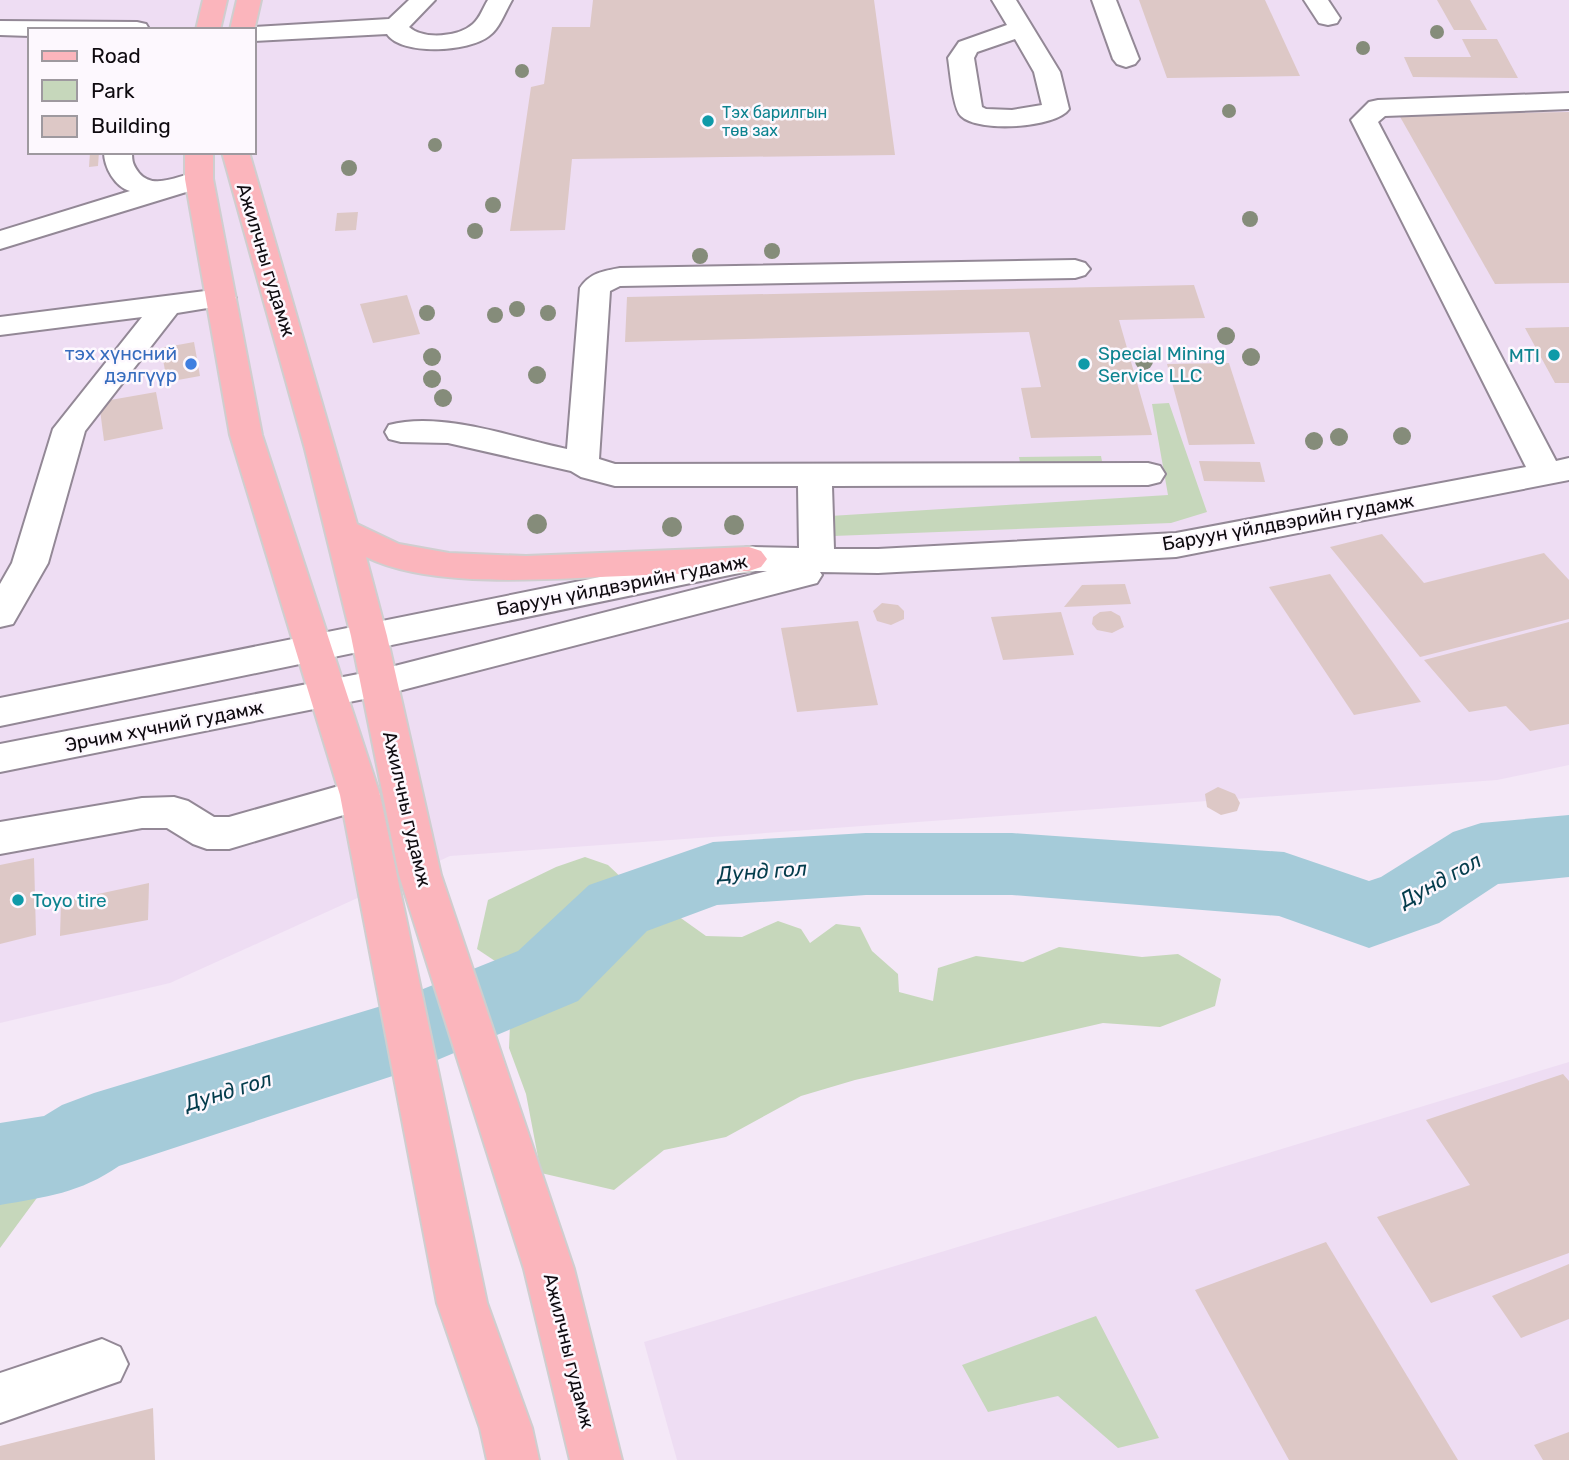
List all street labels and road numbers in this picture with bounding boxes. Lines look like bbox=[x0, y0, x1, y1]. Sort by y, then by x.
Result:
street label: Ажилчны гудамж bbox=[232, 180, 300, 340]
street label: Баруун үйлдвэрийн гудамж bbox=[1160, 489, 1416, 555]
street label: Баруун үйлдвэрийн гудамж bbox=[495, 549, 749, 621]
street label: Эрчим хүчний гудамж bbox=[63, 695, 265, 757]
street label: Ажилчны гудамж bbox=[378, 729, 436, 889]
street label: Ажилчны гудамж bbox=[539, 1271, 599, 1431]

